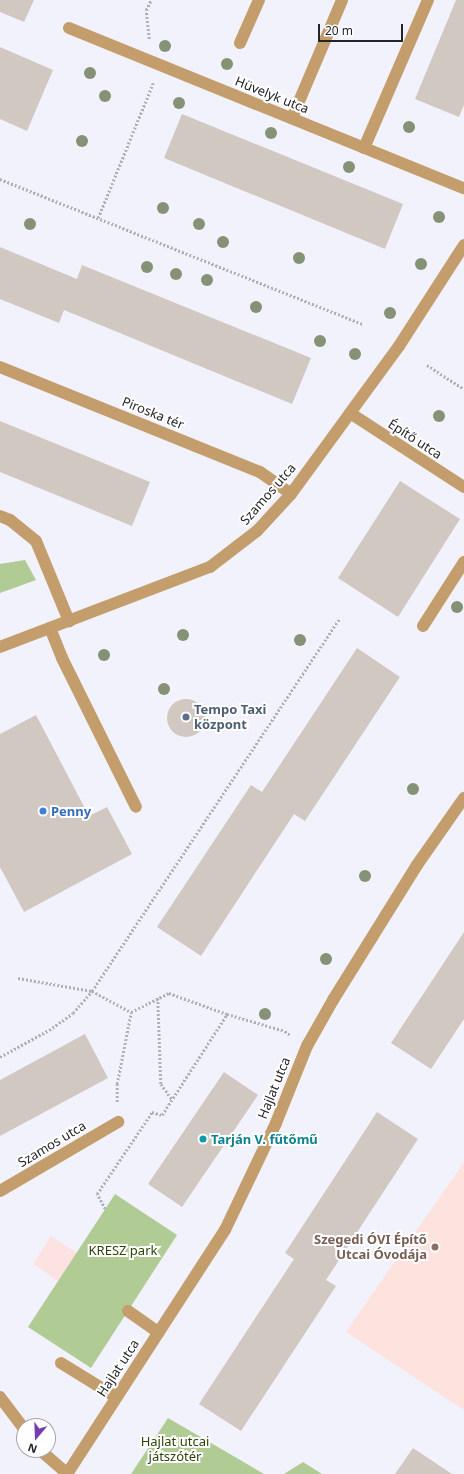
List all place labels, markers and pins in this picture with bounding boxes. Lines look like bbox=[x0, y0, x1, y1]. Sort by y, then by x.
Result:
place label: Tempo Taxi központ bbox=[194, 702, 266, 733]
marker: Tempo Taxi központ bbox=[181, 712, 191, 722]
place label: Penny bbox=[51, 803, 91, 819]
marker: Penny bbox=[38, 806, 48, 816]
place label: Tarján V. fűtőmű bbox=[211, 1131, 318, 1147]
marker: Tarján V. fűtőmű bbox=[198, 1134, 208, 1144]
place label: Szegedi ÓVI Építő Utcai Óvodája bbox=[314, 1232, 427, 1263]
marker: Szegedi ÓVI Építő Utcai Óvodája bbox=[430, 1242, 440, 1252]

